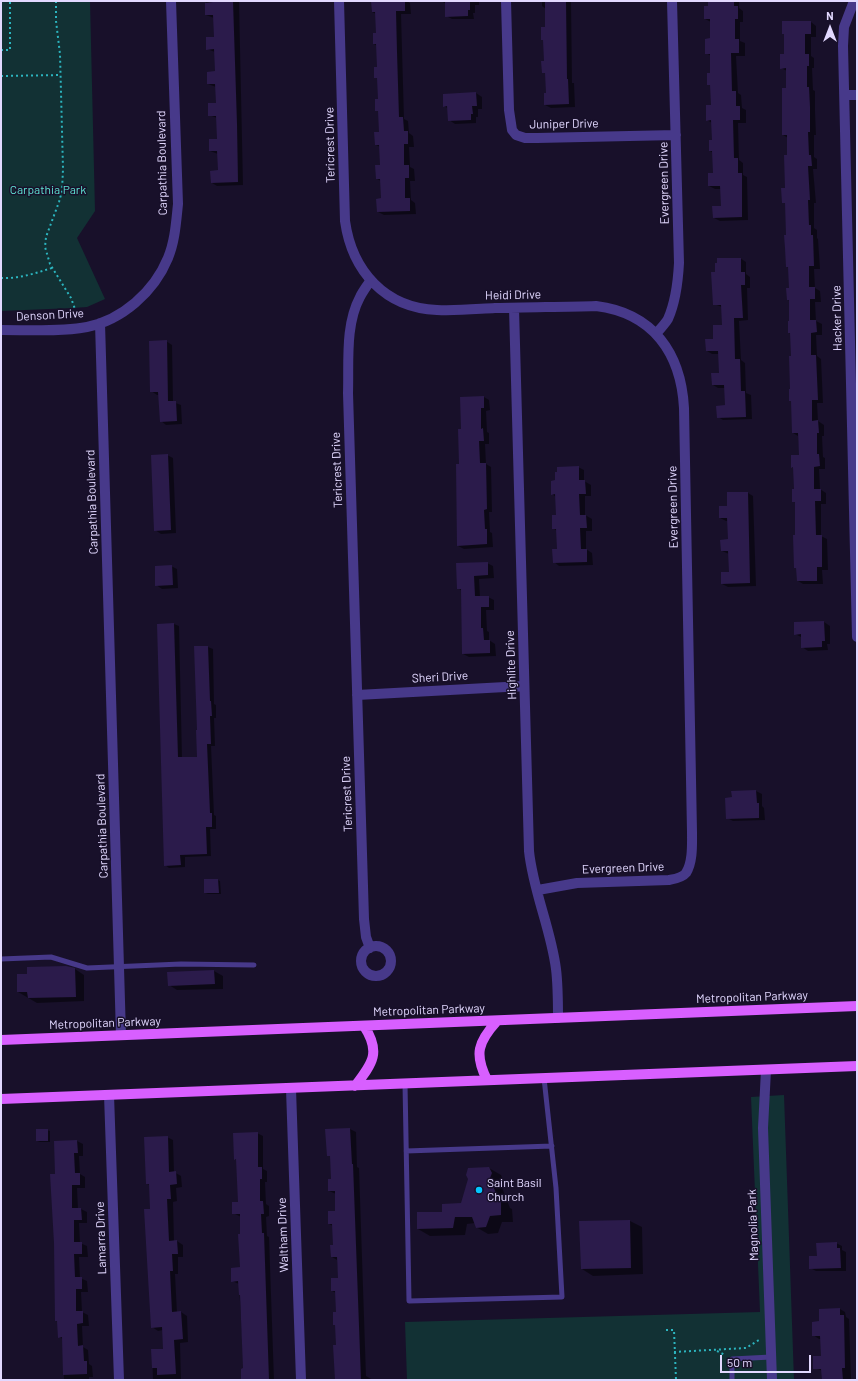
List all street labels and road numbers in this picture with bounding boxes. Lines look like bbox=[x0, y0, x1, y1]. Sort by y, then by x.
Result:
street label: Tericrest Drive bbox=[322, 107, 338, 183]
street label: Carpathia Boulevard bbox=[154, 110, 170, 216]
street label: Juniper Drive bbox=[529, 116, 599, 132]
street label: Evergreen Drive bbox=[656, 142, 672, 224]
street label: Hacker Drive bbox=[829, 285, 845, 351]
street label: Heidi Drive bbox=[485, 287, 541, 303]
street label: Denson Drive bbox=[16, 306, 84, 324]
street label: Tericrest Drive bbox=[328, 432, 346, 508]
street label: Carpathia Boulevard bbox=[83, 449, 101, 555]
street label: Evergreen Drive bbox=[665, 466, 681, 548]
street label: Highlite Drive bbox=[503, 630, 519, 700]
street label: Sheri Drive bbox=[411, 668, 469, 686]
street label: Tericrest Drive bbox=[338, 756, 356, 832]
street label: Carpathia Boulevard bbox=[93, 773, 111, 879]
street label: Evergreen Drive bbox=[582, 859, 664, 877]
street label: Metropolitan Parkway bbox=[696, 988, 808, 1006]
street label: Metropolitan Parkway bbox=[373, 1001, 485, 1019]
street label: Metropolitan Parkway bbox=[49, 1014, 161, 1032]
street label: Magnolia Park bbox=[745, 1189, 761, 1261]
street label: Waltham Drive bbox=[274, 1197, 292, 1273]
street label: Lamarra Drive bbox=[93, 1201, 109, 1275]

